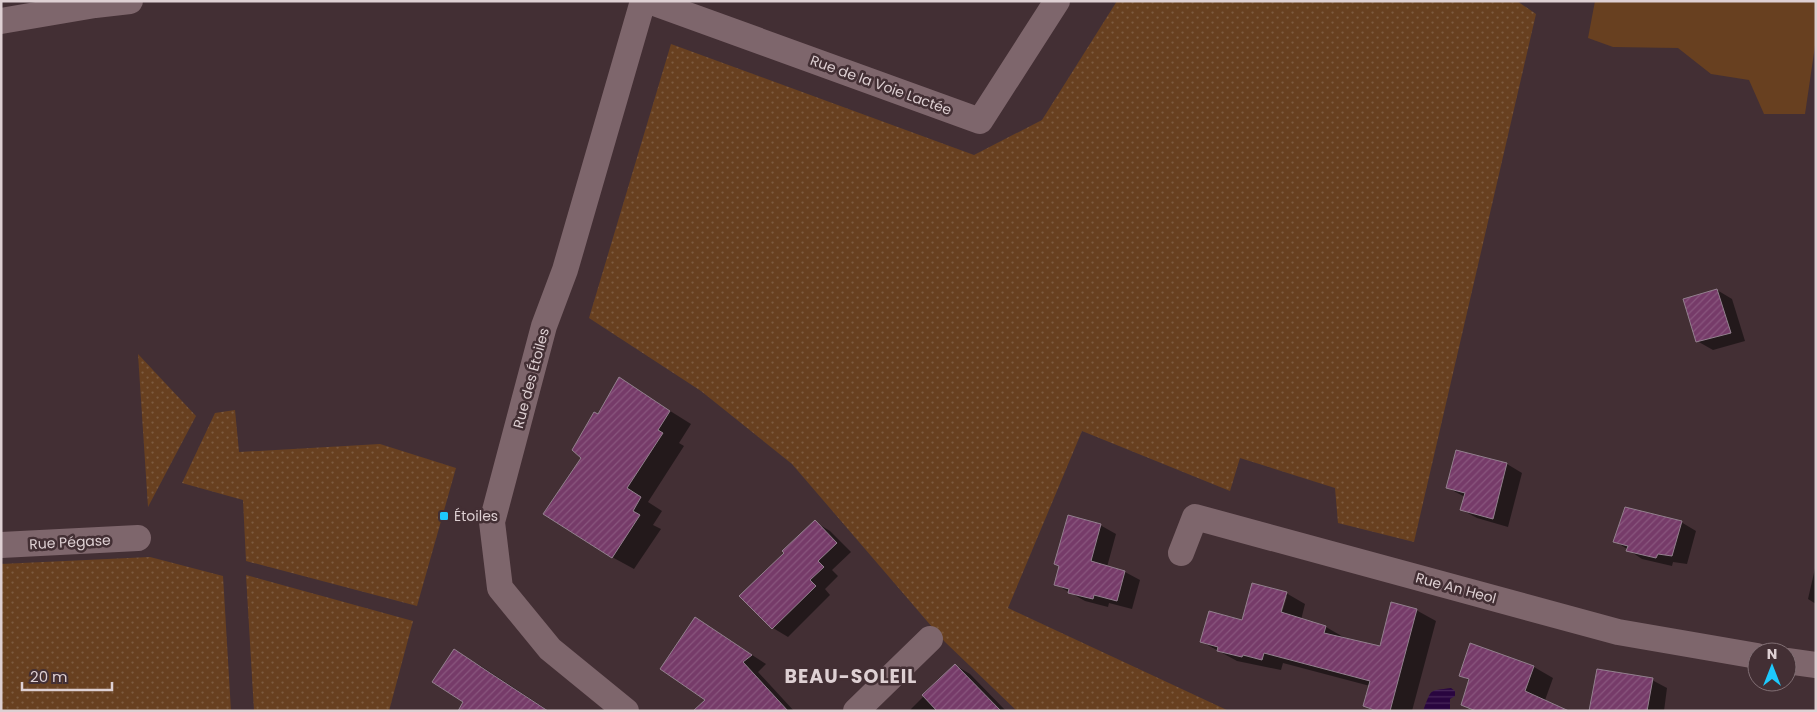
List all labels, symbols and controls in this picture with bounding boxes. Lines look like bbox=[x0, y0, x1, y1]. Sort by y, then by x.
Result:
street label: Rue de la Voie Lactée bbox=[807, 50, 955, 120]
street label: Rue des Étoiles bbox=[508, 326, 554, 430]
place label: Étoiles bbox=[454, 506, 498, 526]
marker: Étoiles bbox=[438, 510, 450, 522]
street label: Rue Pégase bbox=[29, 530, 112, 554]
street label: Rue An Heol bbox=[1413, 568, 1499, 608]
north arrow bbox=[1747, 642, 1797, 692]
text: N bbox=[1767, 644, 1777, 664]
scale bar bbox=[22, 660, 112, 692]
district label: BEAU-SOLEIL bbox=[785, 663, 917, 690]
text: 20 m bbox=[30, 666, 68, 687]

